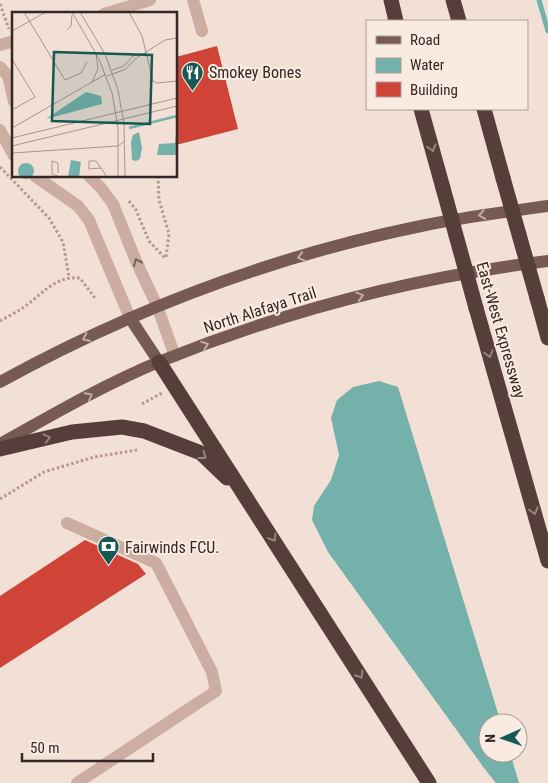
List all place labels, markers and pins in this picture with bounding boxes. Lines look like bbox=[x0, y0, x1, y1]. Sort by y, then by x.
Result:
restaurant icon: Smokey Bones bbox=[181, 60, 205, 91]
place label: Smokey Bones bbox=[209, 63, 301, 82]
bank icon: Fairwinds FCU. bbox=[97, 535, 121, 566]
place label: Fairwinds FCU. bbox=[125, 538, 219, 557]

